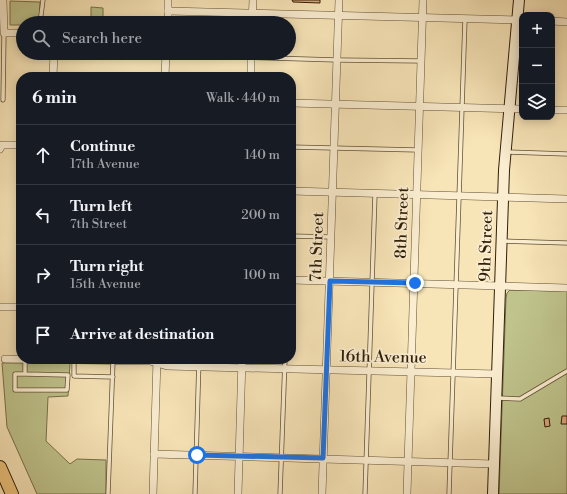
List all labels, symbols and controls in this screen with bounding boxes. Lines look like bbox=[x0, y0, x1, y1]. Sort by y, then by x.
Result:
map controls bbox=[519, 12, 555, 120]
button: + bbox=[519, 12, 555, 48]
search box bbox=[16, 16, 296, 60]
icon: search bbox=[30, 27, 52, 49]
text: Search here bbox=[62, 29, 142, 48]
button: − bbox=[519, 48, 555, 84]
button: layers bbox=[519, 84, 555, 120]
text: 6 min bbox=[32, 87, 77, 109]
text: Walk · 440 m bbox=[206, 90, 280, 106]
text: Continue bbox=[70, 137, 135, 156]
icon: ahead bbox=[32, 144, 54, 166]
text: 140 m bbox=[244, 147, 280, 163]
text: 17th Avenue bbox=[70, 156, 140, 172]
street label: 8th Street bbox=[391, 186, 413, 259]
text: Turn left bbox=[70, 197, 132, 216]
icon: left bbox=[32, 204, 54, 226]
text: 200 m bbox=[241, 207, 280, 223]
street label: 9th Street bbox=[475, 209, 497, 282]
street label: 7th Street bbox=[306, 211, 328, 282]
text: 7th Street bbox=[70, 216, 127, 232]
text: Turn right bbox=[70, 257, 144, 276]
icon: right bbox=[32, 264, 54, 286]
text: 100 m bbox=[244, 267, 280, 283]
route end bbox=[406, 274, 424, 292]
text: 15th Avenue bbox=[70, 276, 141, 292]
icon: arrive bbox=[32, 324, 54, 346]
text: Arrive at destination bbox=[70, 325, 214, 344]
street label: 16th Avenue bbox=[339, 346, 427, 368]
route start bbox=[188, 446, 206, 464]

